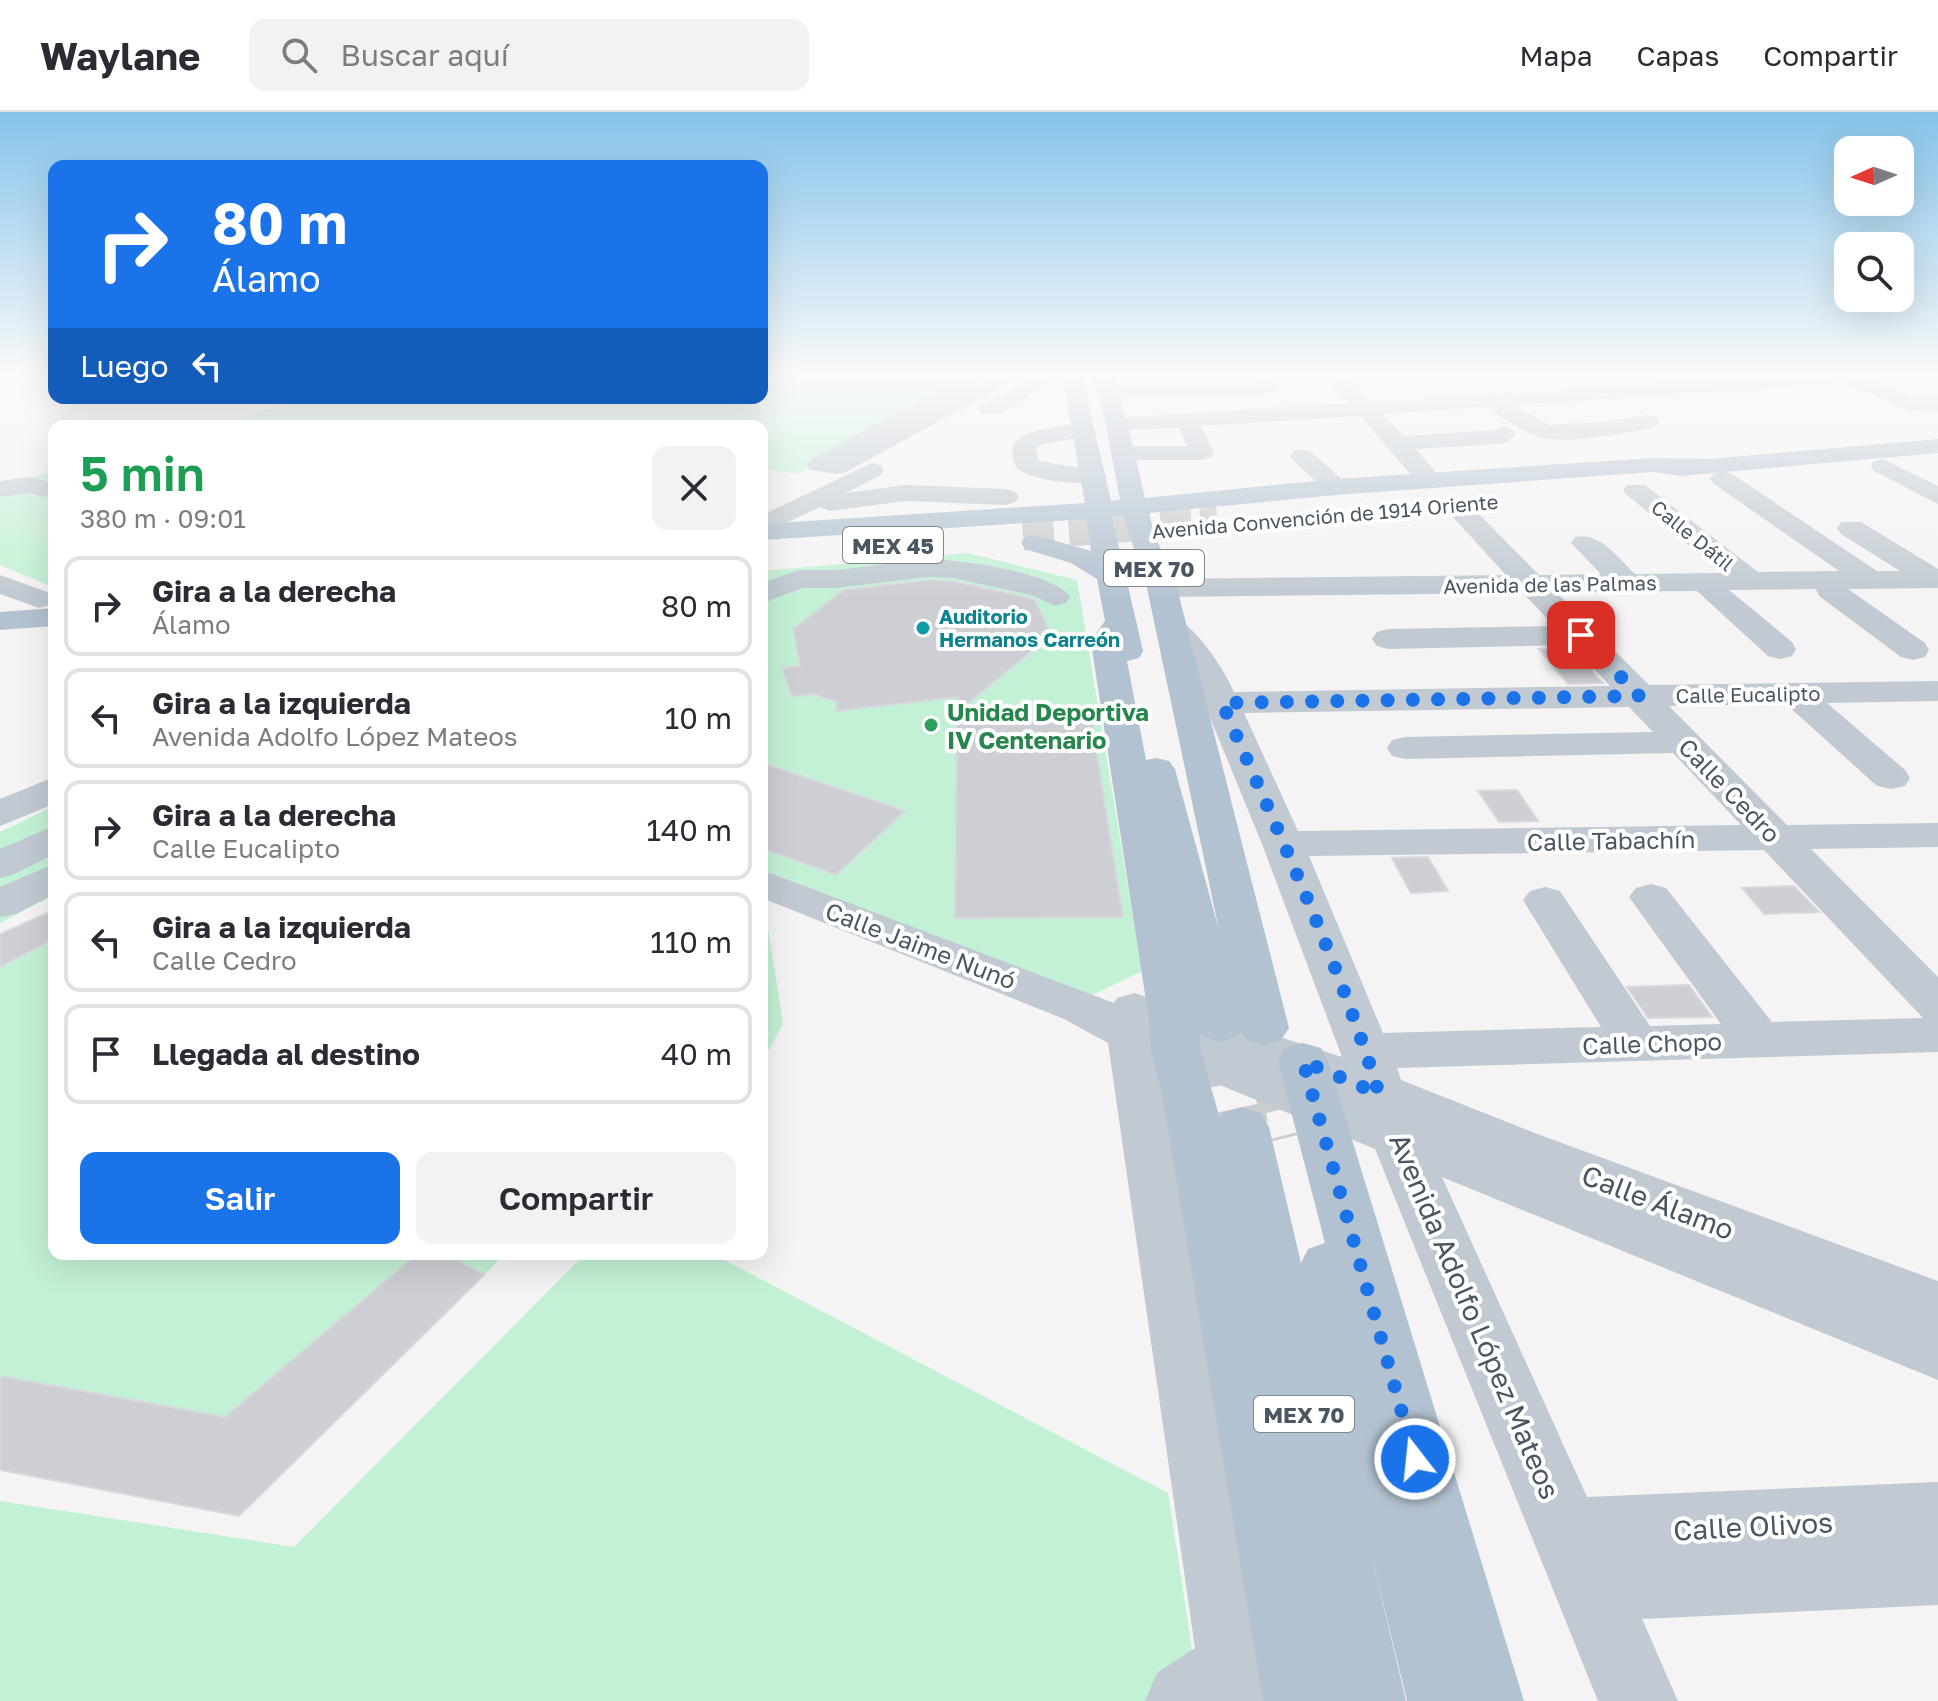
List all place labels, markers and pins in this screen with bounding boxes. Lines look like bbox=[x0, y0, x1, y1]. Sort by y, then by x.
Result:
pin bbox=[1547, 601, 1615, 669]
place label: Auditorio Hermanos Carreón bbox=[939, 604, 1120, 651]
marker: Auditorio Hermanos Carreón bbox=[914, 619, 932, 637]
place label: Unidad Deportiva IV Centenario bbox=[947, 697, 1149, 754]
marker: Unidad Deportiva IV Centenario bbox=[922, 716, 940, 734]

